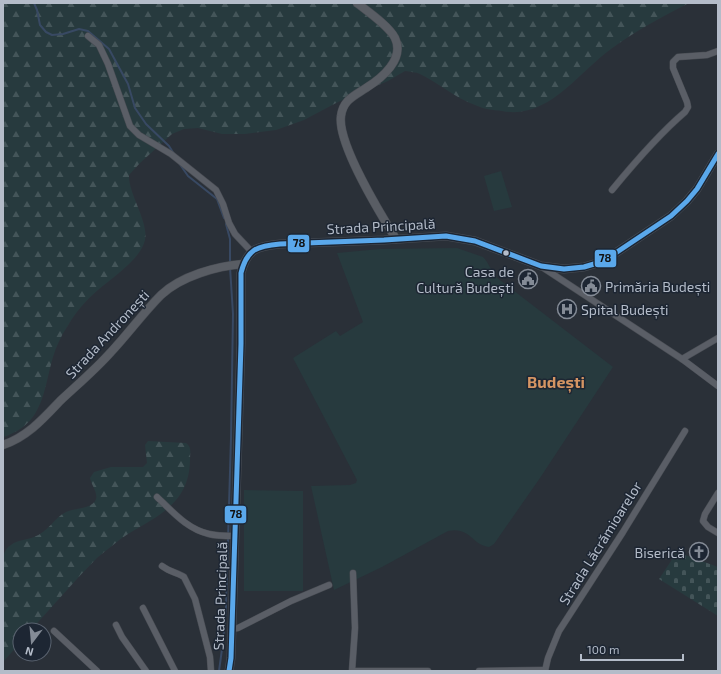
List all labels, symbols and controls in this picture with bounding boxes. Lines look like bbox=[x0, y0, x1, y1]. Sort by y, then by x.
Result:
street label: Strada Principală bbox=[326, 215, 436, 237]
line badge: 78 bbox=[287, 234, 310, 253]
text: 78 bbox=[293, 236, 305, 249]
unlabelled marker bbox=[501, 248, 511, 258]
line badge: 78 bbox=[594, 249, 617, 268]
text: 78 bbox=[599, 251, 611, 264]
place label: Casa de Cultură Budești bbox=[416, 263, 514, 297]
public building icon: Casa de Cultură Budești bbox=[517, 268, 539, 290]
public building icon: Primăria Budești bbox=[580, 275, 602, 297]
place label: Primăria Budești bbox=[605, 278, 710, 296]
street label: Strada Andronești bbox=[62, 286, 153, 382]
hospital icon: Spital Budești bbox=[556, 298, 578, 320]
place label: Spital Budești bbox=[581, 301, 669, 319]
district label: Budești bbox=[527, 372, 585, 393]
street label: Strada Lăcrămioarelor bbox=[555, 478, 645, 608]
line badge: 78 bbox=[224, 505, 247, 524]
text: 78 bbox=[230, 507, 242, 520]
street label: Strada Principală bbox=[210, 541, 230, 651]
church icon: Biserică bbox=[688, 541, 710, 563]
place label: Biserică bbox=[635, 544, 685, 561]
north arrow bbox=[12, 622, 52, 662]
scale bar bbox=[581, 636, 683, 662]
text: 100 m bbox=[587, 642, 619, 656]
text: N bbox=[23, 645, 35, 659]

